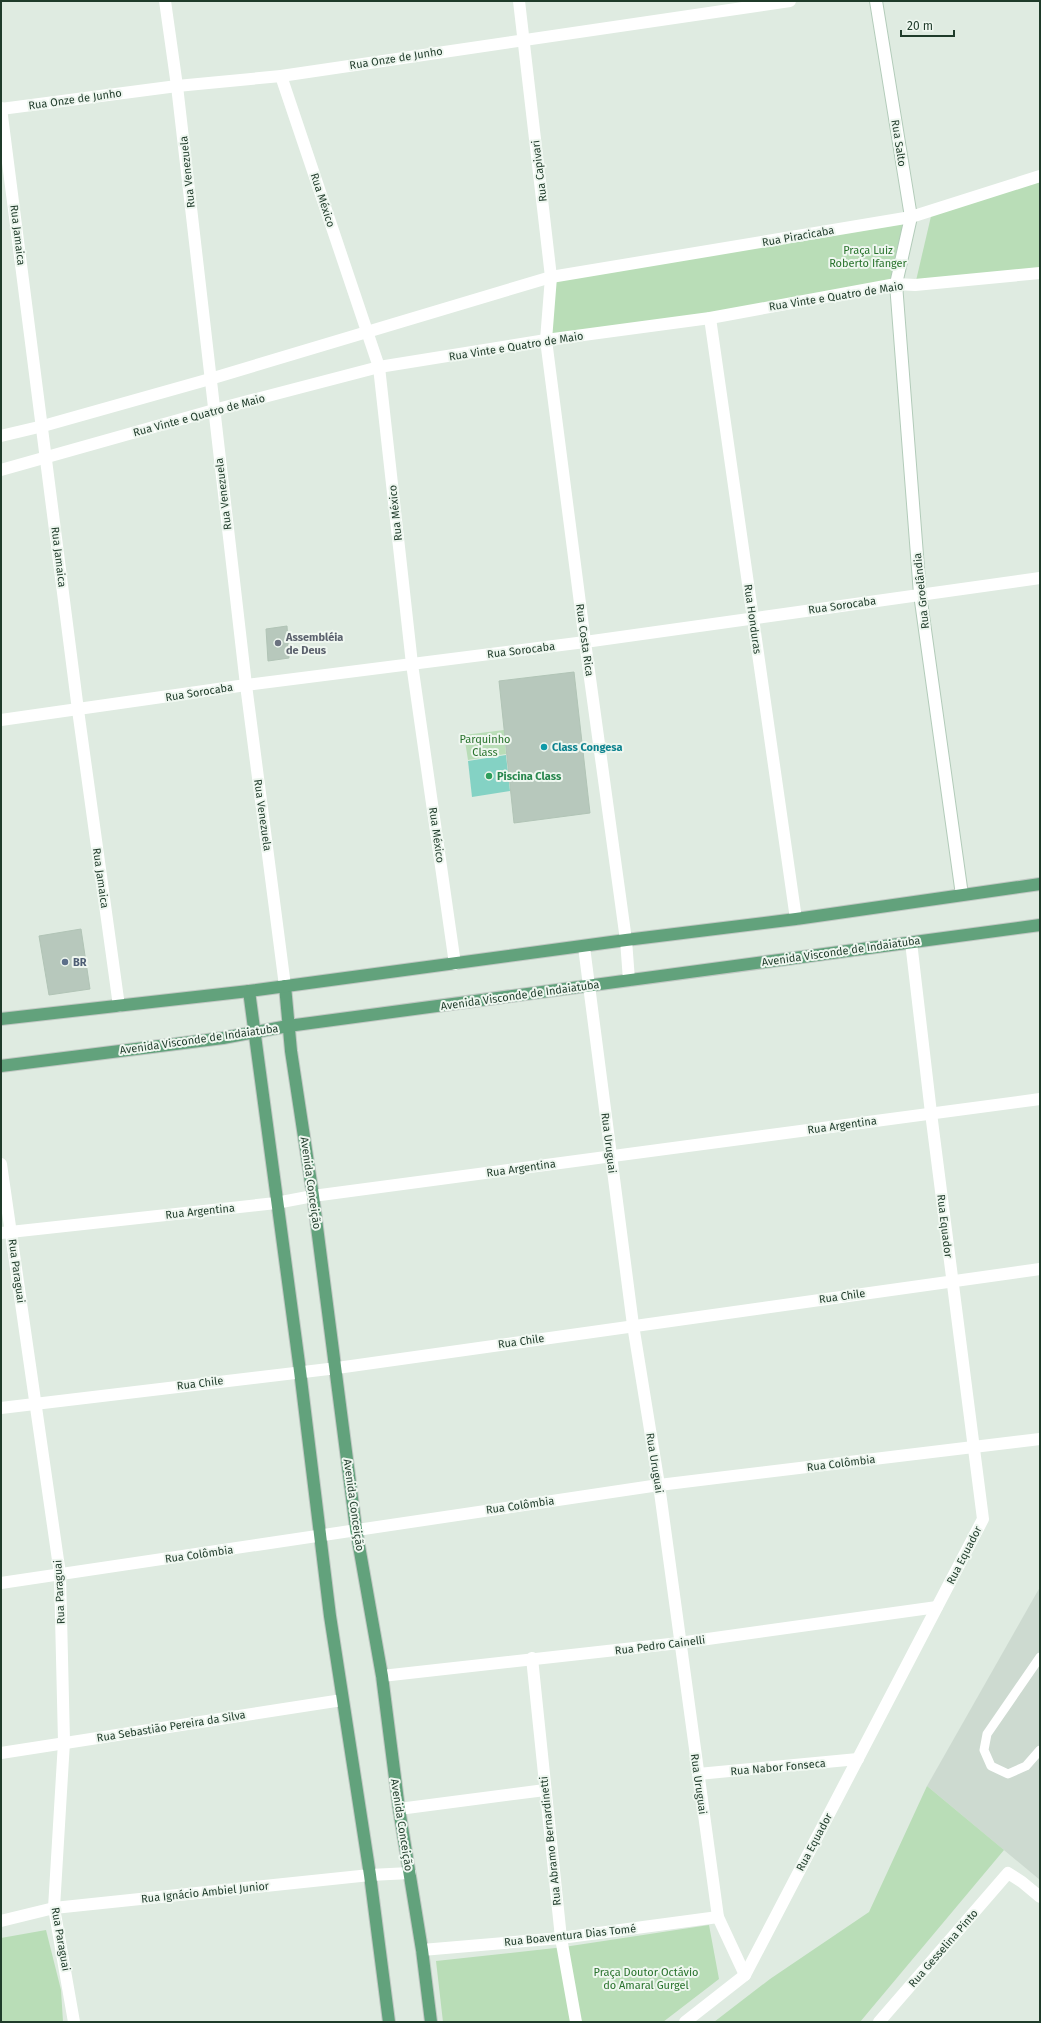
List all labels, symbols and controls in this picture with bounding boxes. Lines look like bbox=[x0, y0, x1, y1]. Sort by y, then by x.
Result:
scale bar bbox=[901, 12, 954, 38]
text: 20 m bbox=[907, 19, 933, 33]
street label: Rua Onze de Junho bbox=[349, 45, 444, 72]
street label: Rua Onze de Junho bbox=[28, 87, 123, 112]
street label: Rua Salto bbox=[888, 119, 909, 167]
street label: Rua Venezuela bbox=[177, 135, 198, 209]
street label: Rua Capivari bbox=[529, 139, 550, 203]
street label: Rua México bbox=[308, 171, 337, 229]
street label: Rua Jamaica bbox=[7, 204, 28, 266]
street label: Rua Piracicaba bbox=[761, 224, 835, 249]
park label: Praça Luiz Roberto Ifanger bbox=[829, 244, 908, 270]
street label: Rua Vinte e Quatro de Maio bbox=[768, 279, 904, 314]
street label: Rua Vinte e Quatro de Maio bbox=[448, 329, 584, 364]
street label: Rua Vinte e Quatro de Maio bbox=[132, 392, 267, 439]
street label: Rua Venezuela bbox=[213, 457, 234, 531]
street label: Rua México bbox=[386, 484, 405, 542]
street label: Rua Jamaica bbox=[48, 526, 69, 588]
street label: Rua Groelândia bbox=[911, 552, 932, 630]
street label: Rua Honduras bbox=[741, 583, 764, 655]
street label: Rua Sorocaba bbox=[807, 594, 877, 617]
street label: Rua Costa Rica bbox=[573, 603, 596, 677]
place label: Assembléia de Deus bbox=[285, 631, 343, 657]
marker: Assembléia de Deus bbox=[273, 638, 283, 648]
street label: Rua Sorocaba bbox=[486, 640, 556, 661]
street label: Rua Sorocaba bbox=[164, 681, 234, 704]
park label: Parquinho Class bbox=[459, 733, 511, 759]
place label: Class Congesa bbox=[552, 741, 623, 754]
marker: Class Congesa bbox=[539, 742, 549, 752]
place label: Piscina Class bbox=[497, 770, 562, 783]
marker: Piscina Class bbox=[484, 771, 494, 781]
street label: Rua Venezuela bbox=[251, 778, 274, 852]
street label: Rua México bbox=[426, 806, 447, 864]
street label: Rua Jamaica bbox=[90, 847, 111, 909]
street label: Avenida Visconde de Indaiatuba bbox=[761, 934, 921, 969]
place label: BR bbox=[73, 956, 87, 969]
marker: BR bbox=[60, 957, 70, 967]
street label: Avenida Visconde de Indaiatuba bbox=[440, 978, 600, 1013]
street label: Avenida Visconde de Indaiatuba bbox=[119, 1022, 279, 1057]
street label: Rua Uruguai bbox=[598, 1112, 619, 1174]
street label: Rua Argentina bbox=[807, 1114, 878, 1137]
street label: Avenida Conceição bbox=[298, 1136, 323, 1230]
street label: Rua Argentina bbox=[486, 1157, 557, 1180]
street label: Rua Equador bbox=[934, 1194, 955, 1259]
street label: Rua Argentina bbox=[165, 1201, 235, 1222]
street label: Rua Paraguai bbox=[6, 1238, 27, 1304]
street label: Rua Chile bbox=[818, 1287, 866, 1306]
street label: Rua Chile bbox=[497, 1332, 545, 1351]
street label: Rua Chile bbox=[176, 1374, 224, 1393]
street label: Rua Uruguai bbox=[643, 1432, 666, 1494]
street label: Rua Colômbia bbox=[806, 1453, 876, 1474]
street label: Avenida Conceição bbox=[341, 1458, 366, 1552]
street label: Rua Colômbia bbox=[485, 1494, 555, 1517]
street label: Rua Equador bbox=[944, 1523, 985, 1587]
street label: Rua Colômbia bbox=[164, 1543, 234, 1566]
street label: Rua Paraguai bbox=[51, 1559, 68, 1625]
street label: Rua Pedro Cainelli bbox=[614, 1634, 706, 1657]
street label: Rua Sebastião Pereira da Silva bbox=[96, 1708, 246, 1745]
street label: Rua Uruguai bbox=[688, 1753, 709, 1815]
street label: Rua Nabor Fonseca bbox=[730, 1757, 826, 1778]
street label: Rua Abramo Bernardinetti bbox=[537, 1776, 564, 1906]
street label: Avenida Conceição bbox=[388, 1778, 415, 1872]
street label: Rua Equador bbox=[794, 1810, 836, 1873]
street label: Rua Ignácio Ambiel Junior bbox=[140, 1879, 270, 1906]
street label: Rua Paraguai bbox=[49, 1906, 73, 1972]
street label: Rua Gesselina Pinto bbox=[906, 1907, 981, 1990]
street label: Rua Boaventura Dias Tomé bbox=[503, 1922, 637, 1949]
park label: Praça Doutor Octávio do Amaral Gurgel bbox=[594, 1966, 698, 1992]

